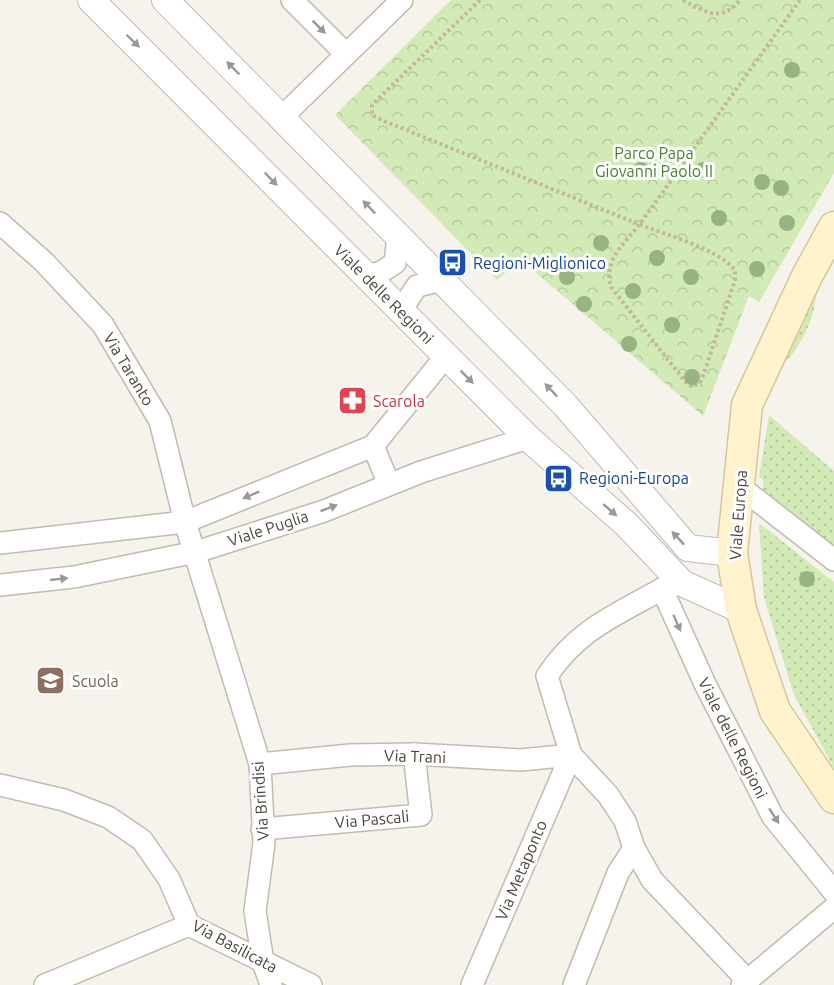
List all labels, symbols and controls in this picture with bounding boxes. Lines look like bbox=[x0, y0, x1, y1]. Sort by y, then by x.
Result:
one-way arrow bbox=[312, 20, 327, 34]
one-way arrow bbox=[125, 34, 140, 48]
one-way arrow bbox=[226, 61, 240, 75]
park label: Parco Papa Giovanni Paolo II bbox=[595, 144, 713, 180]
one-way arrow bbox=[263, 171, 277, 185]
one-way arrow bbox=[363, 200, 377, 214]
street label: Viale delle Regioni bbox=[331, 241, 437, 347]
bus stop icon: Regioni-Miglionico bbox=[436, 247, 468, 279]
place label: Regioni-Miglionico bbox=[473, 254, 606, 272]
street label: Via Taranto bbox=[100, 329, 158, 409]
one-way arrow bbox=[460, 370, 474, 384]
one-way arrow bbox=[544, 384, 558, 398]
pharmacy icon: Scarola bbox=[336, 385, 368, 417]
place label: Scarola bbox=[373, 392, 425, 410]
bus stop icon: Regioni-Europa bbox=[542, 462, 574, 494]
place label: Regioni-Europa bbox=[579, 469, 689, 487]
street label: Viale Europa bbox=[726, 469, 750, 561]
one-way arrow bbox=[242, 491, 260, 500]
one-way arrow bbox=[320, 503, 338, 513]
one-way arrow bbox=[602, 503, 618, 516]
street label: Viale Puglia bbox=[225, 507, 311, 549]
one-way arrow bbox=[671, 530, 685, 545]
one-way arrow bbox=[50, 574, 69, 583]
one-way arrow bbox=[673, 615, 682, 632]
school or university icon: Scuola bbox=[35, 665, 67, 697]
place label: Scuola bbox=[72, 672, 119, 690]
street label: Viale delle Regioni bbox=[695, 675, 771, 801]
street label: Via Trani bbox=[384, 746, 446, 766]
street label: Via Brindisi bbox=[248, 761, 272, 841]
street label: Via Pascali bbox=[334, 807, 410, 831]
one-way arrow bbox=[768, 808, 779, 825]
street label: Via Metaponto bbox=[492, 817, 550, 923]
street label: Via Basilicata bbox=[189, 916, 281, 976]

